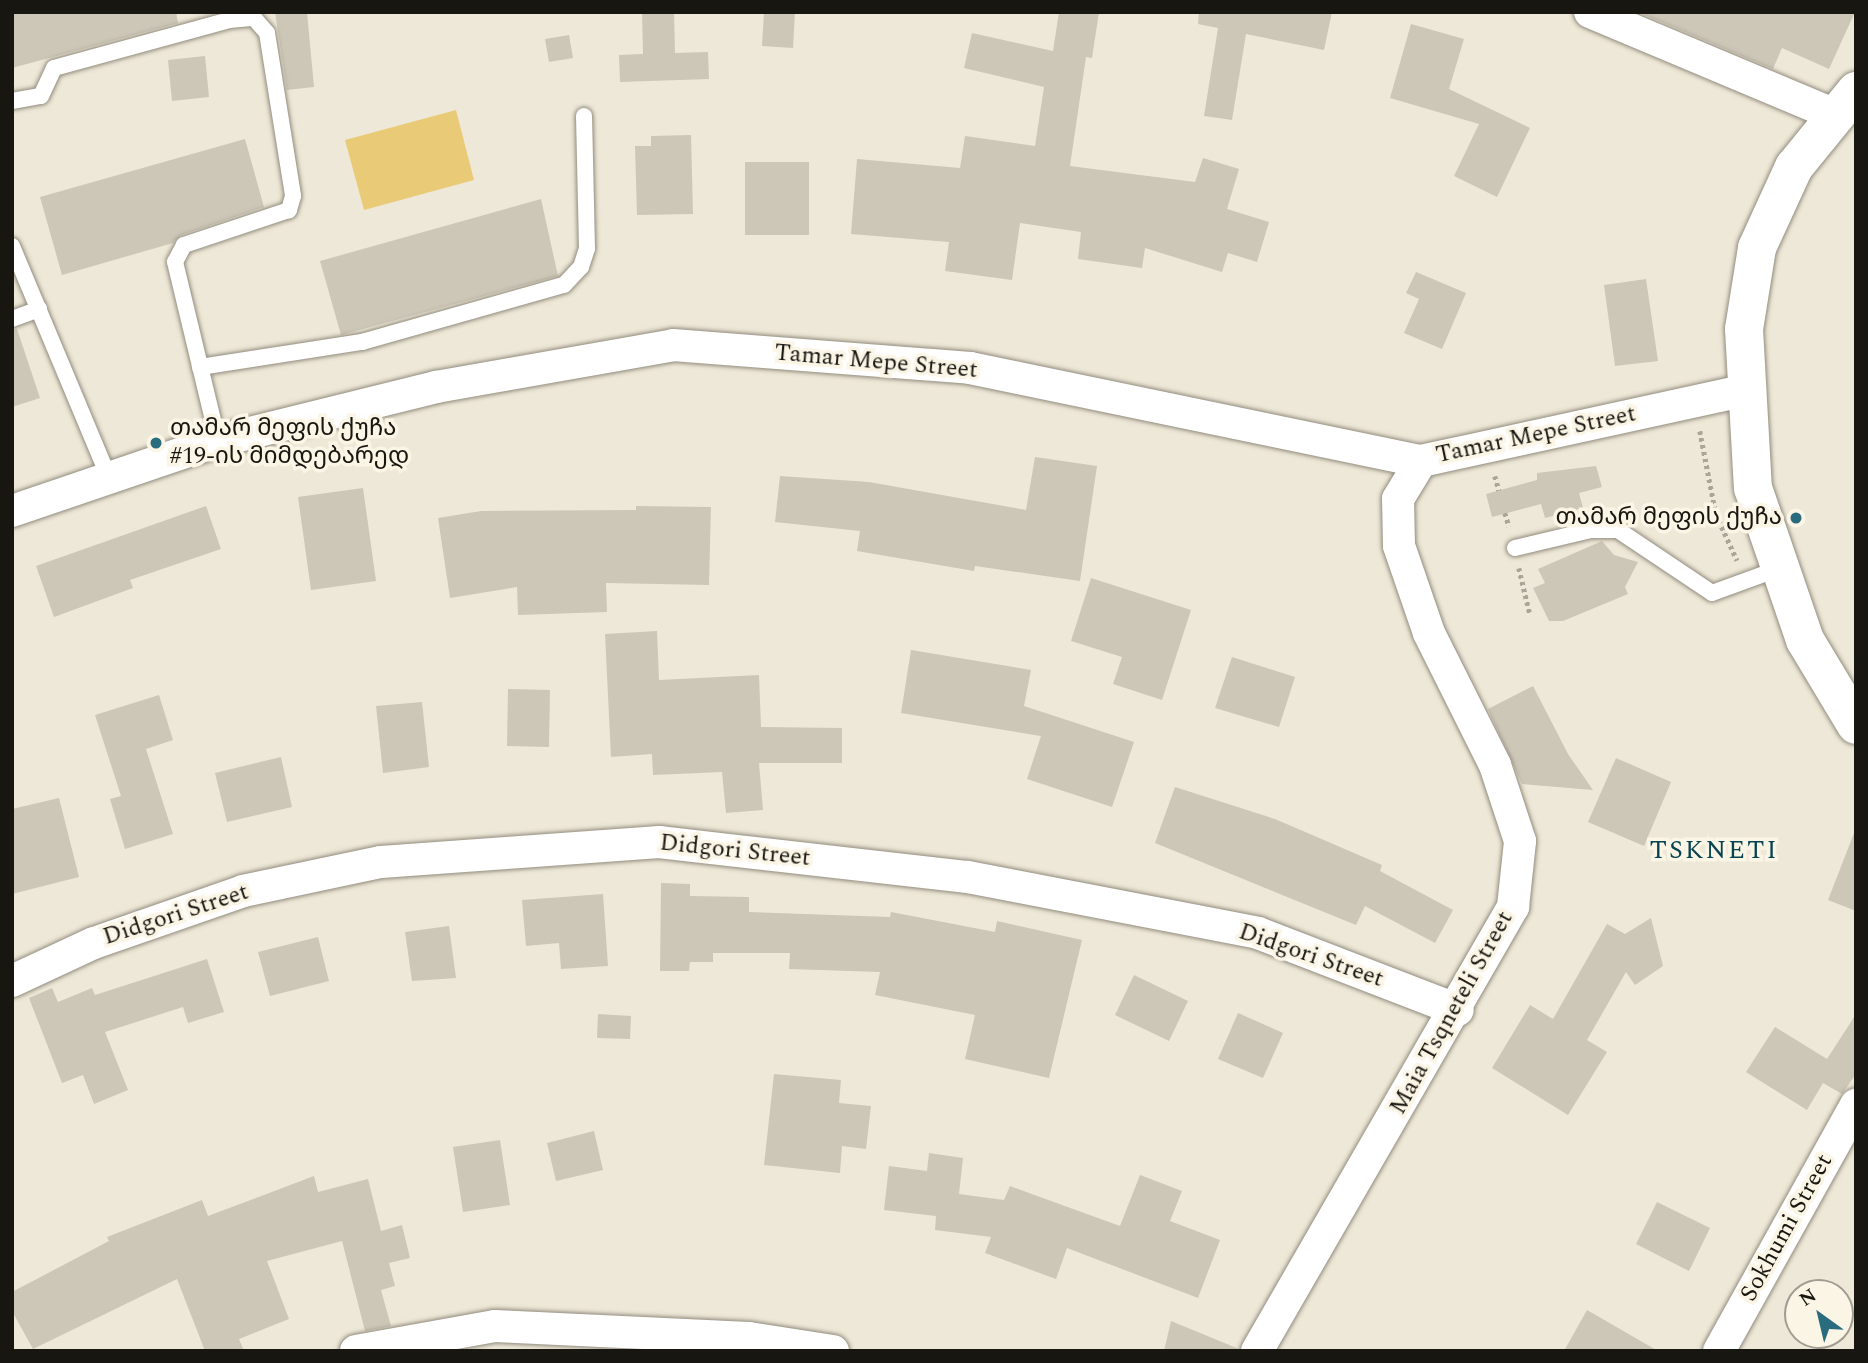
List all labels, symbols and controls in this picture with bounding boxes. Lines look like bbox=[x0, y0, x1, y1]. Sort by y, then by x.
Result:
street label: Tamar Mepe Street bbox=[773, 339, 979, 385]
street label: Tamar Mepe Street bbox=[1433, 400, 1639, 470]
place label: თამარ მეფის ქუჩა #19-ის მიმდებარედ bbox=[170, 415, 409, 471]
marker: თამარ მეფის ქუჩა #19-ის მიმდებარედ bbox=[148, 435, 164, 451]
place label: თამარ მეფის ქუჩა bbox=[1556, 504, 1782, 532]
marker: თამარ მეფის ქუჩა bbox=[1788, 510, 1804, 526]
street label: Didgori Street bbox=[658, 829, 812, 873]
district label: TSKNETI bbox=[1650, 835, 1778, 867]
street label: Didgori Street bbox=[100, 878, 252, 952]
street label: Maia Tsqneteli Street bbox=[1384, 906, 1520, 1120]
street label: Didgori Street bbox=[1235, 918, 1387, 994]
street label: Sokhumi Street bbox=[1735, 1149, 1839, 1307]
north arrow bbox=[1784, 1279, 1854, 1349]
text: N bbox=[1794, 1281, 1823, 1314]

